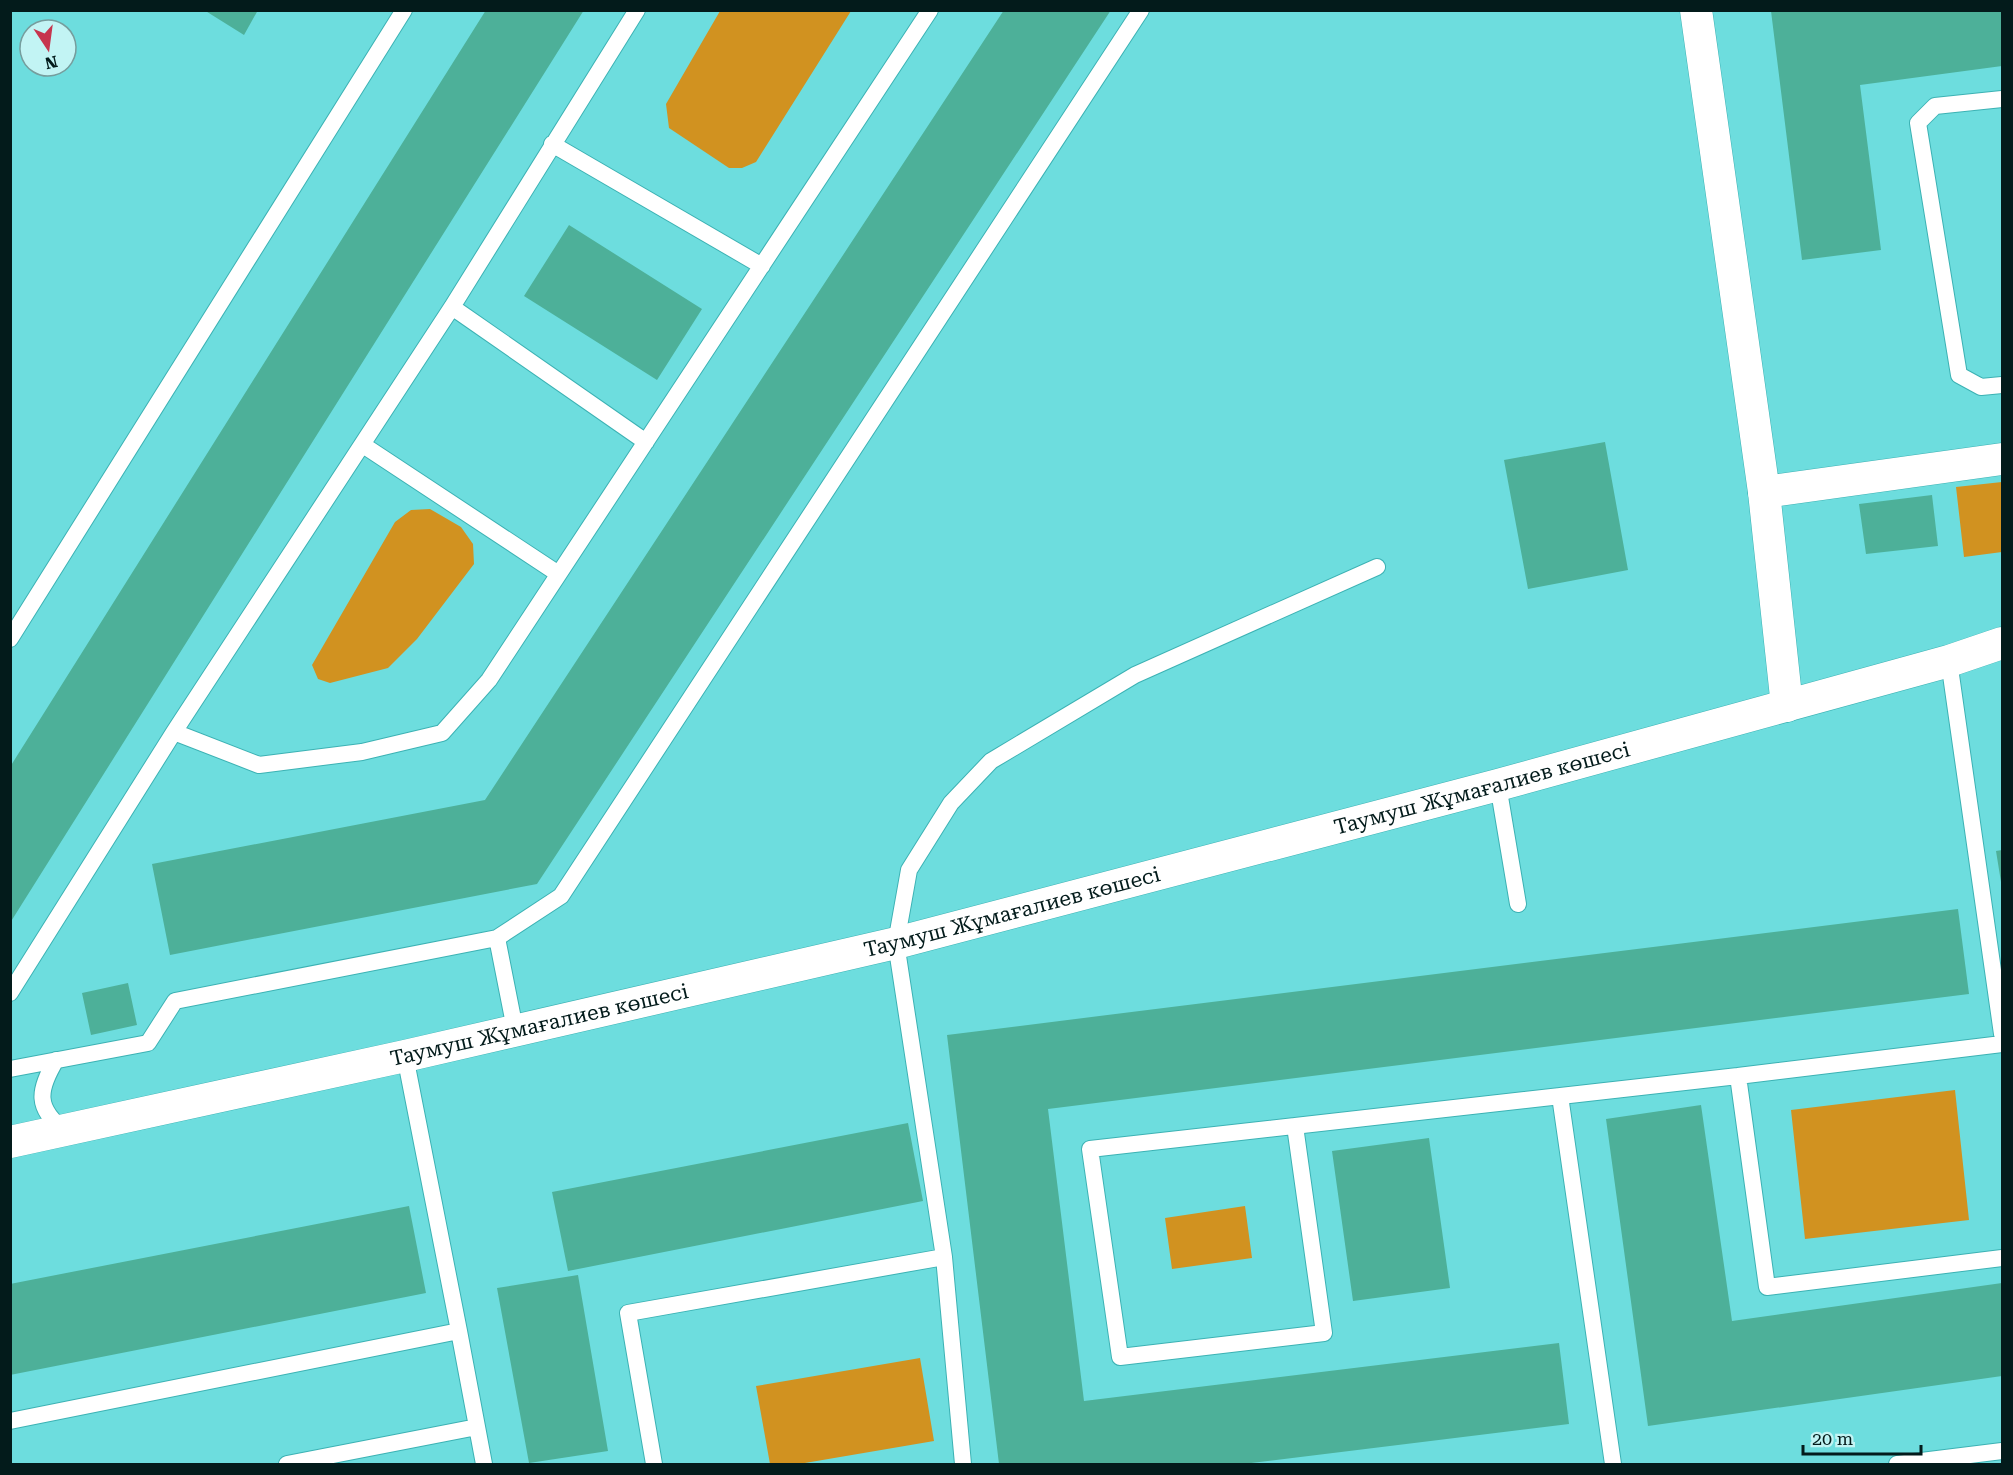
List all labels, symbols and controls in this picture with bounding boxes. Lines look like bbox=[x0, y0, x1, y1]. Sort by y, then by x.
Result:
north arrow bbox=[18, 18, 78, 78]
text: N bbox=[43, 51, 59, 73]
street label: Таумуш Жұмағалиев көшесі bbox=[1331, 737, 1633, 840]
street label: Таумуш Жұмағалиев көшесі bbox=[861, 862, 1163, 962]
street label: Таумуш Жұмағалиев көшесі bbox=[388, 979, 691, 1071]
scale bar bbox=[1803, 1418, 1922, 1456]
text: 20 m bbox=[1812, 1428, 1853, 1449]

